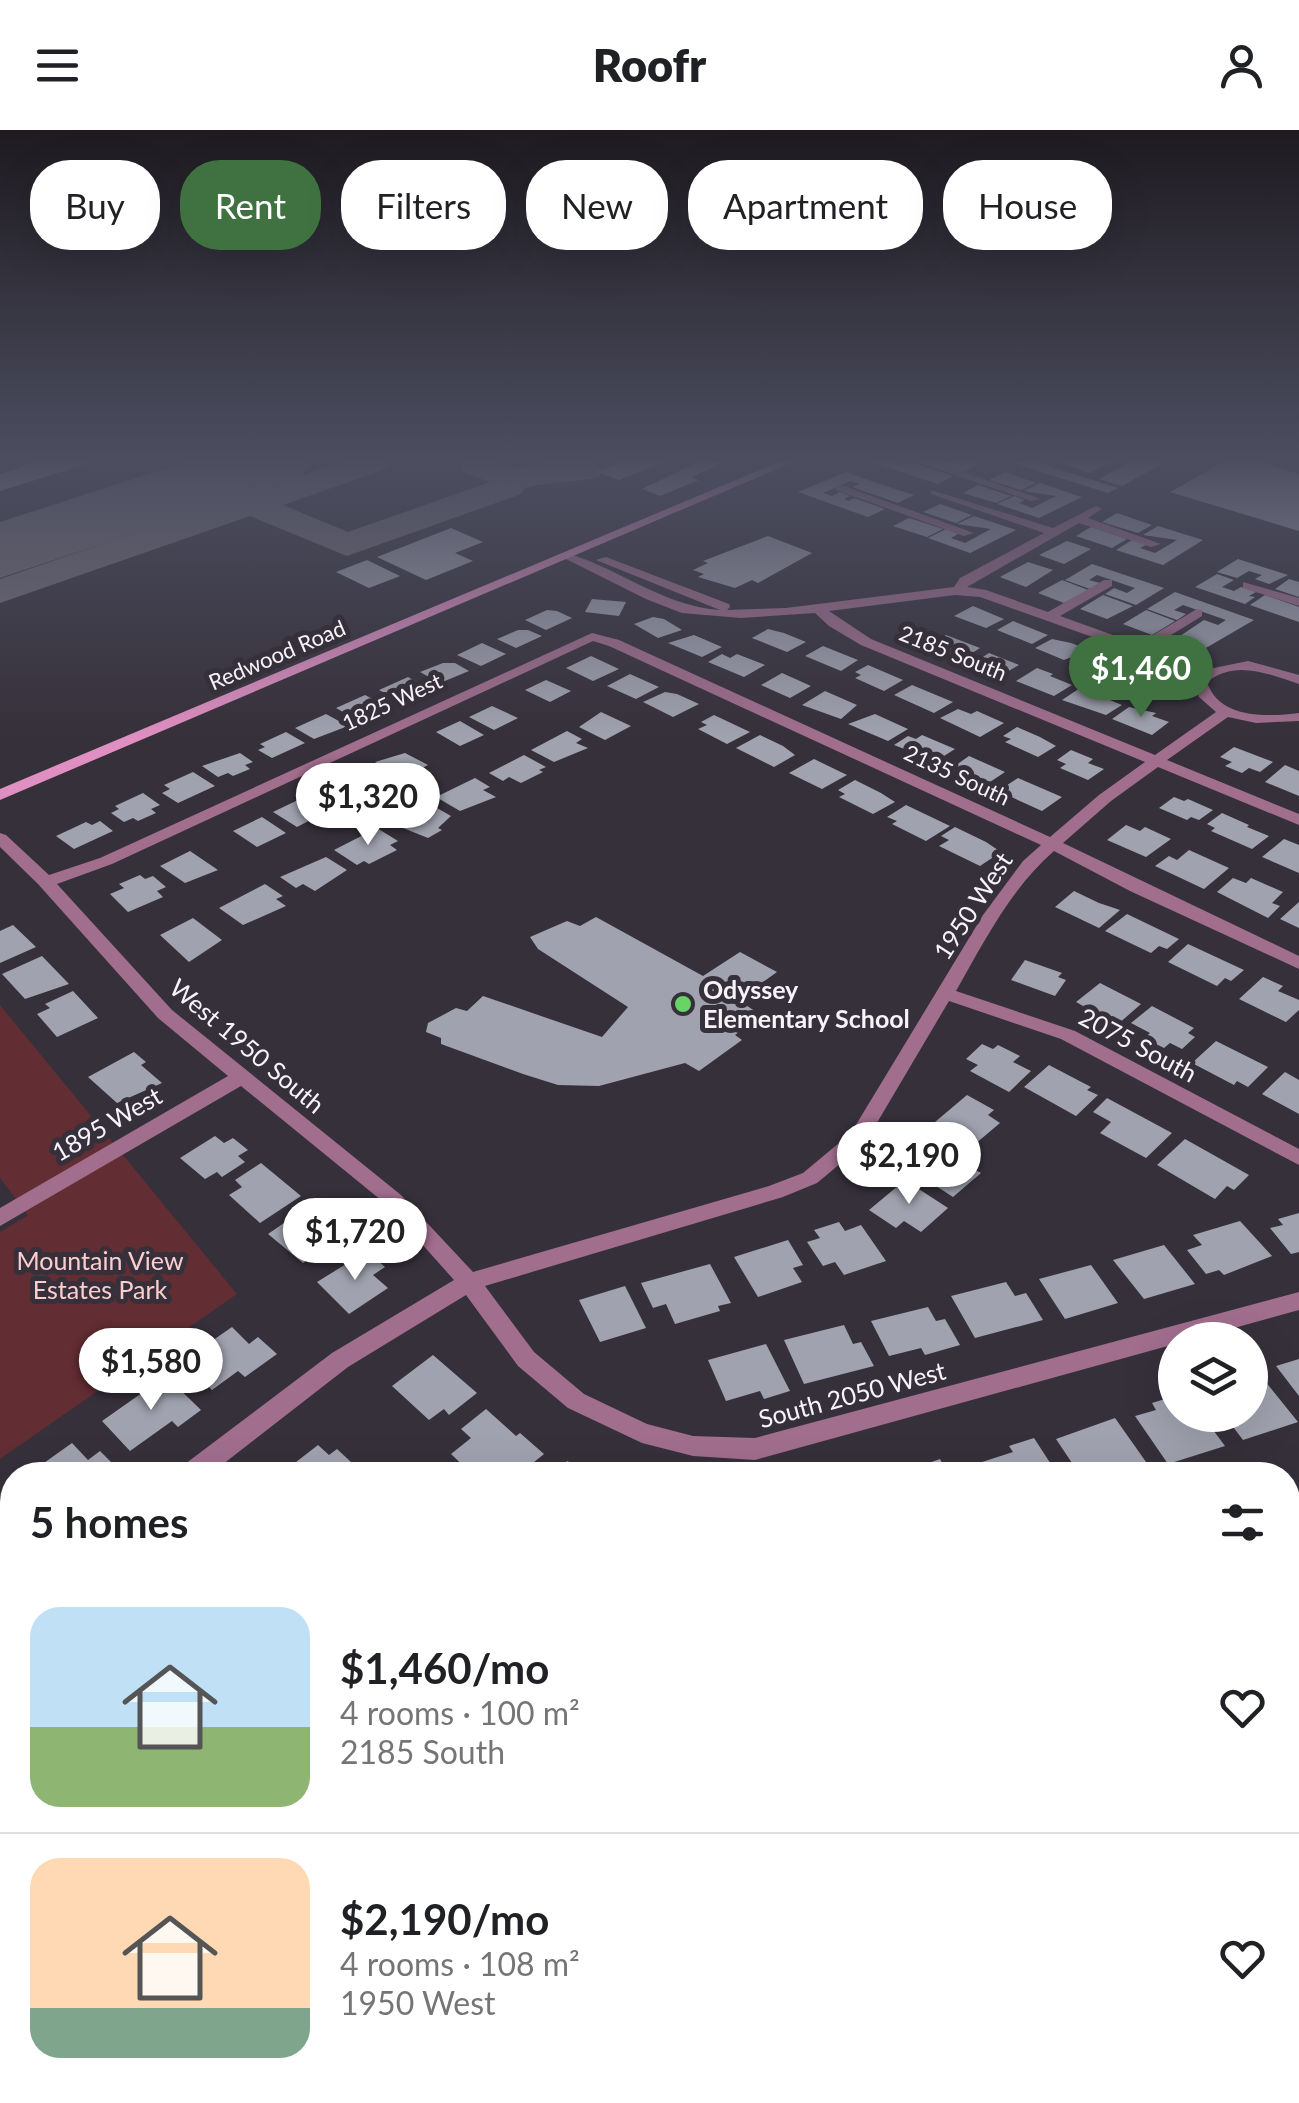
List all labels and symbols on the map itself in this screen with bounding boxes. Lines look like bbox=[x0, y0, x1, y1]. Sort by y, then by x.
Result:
street label: Redwood Road bbox=[204, 614, 349, 695]
street label: 2185 South bbox=[896, 619, 1011, 686]
pin: $1,460 bbox=[1060, 635, 1222, 720]
street label: 1825 West bbox=[338, 667, 446, 736]
street label: 2135 South bbox=[900, 738, 1014, 811]
pin: $1,320 bbox=[287, 763, 449, 848]
street label: 1950 West bbox=[926, 846, 1018, 965]
street label: West 1950 South bbox=[164, 972, 331, 1119]
place label: Odyssey Elementary School bbox=[703, 974, 910, 1033]
marker: Odyssey Elementary School bbox=[672, 993, 694, 1015]
street label: 2075 South bbox=[1075, 1001, 1202, 1088]
street label: 1895 West bbox=[46, 1080, 167, 1167]
pin: $2,190 bbox=[828, 1122, 990, 1207]
pin: $1,720 bbox=[274, 1198, 436, 1283]
park label: Mountain View Estates Park bbox=[16, 1245, 184, 1304]
pin: $1,580 bbox=[70, 1328, 232, 1413]
street label: South 2050 West bbox=[755, 1355, 949, 1433]

